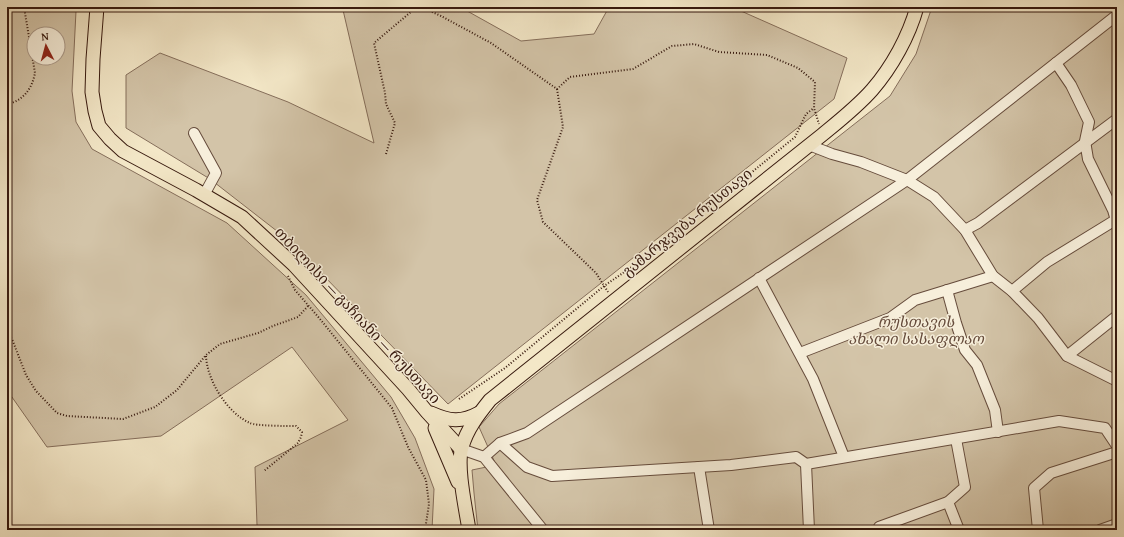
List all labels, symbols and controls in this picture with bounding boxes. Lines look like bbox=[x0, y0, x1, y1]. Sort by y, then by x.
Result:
north arrow bbox=[26, 26, 66, 66]
text: N bbox=[40, 28, 50, 44]
street label: გამარჯვება-რუსთავი bbox=[617, 163, 757, 281]
street label: თბილისი — გაჩიანი — რუსთავი bbox=[270, 222, 446, 408]
park label: რუსთავის ახალი სასაფლაო bbox=[848, 311, 985, 349]

